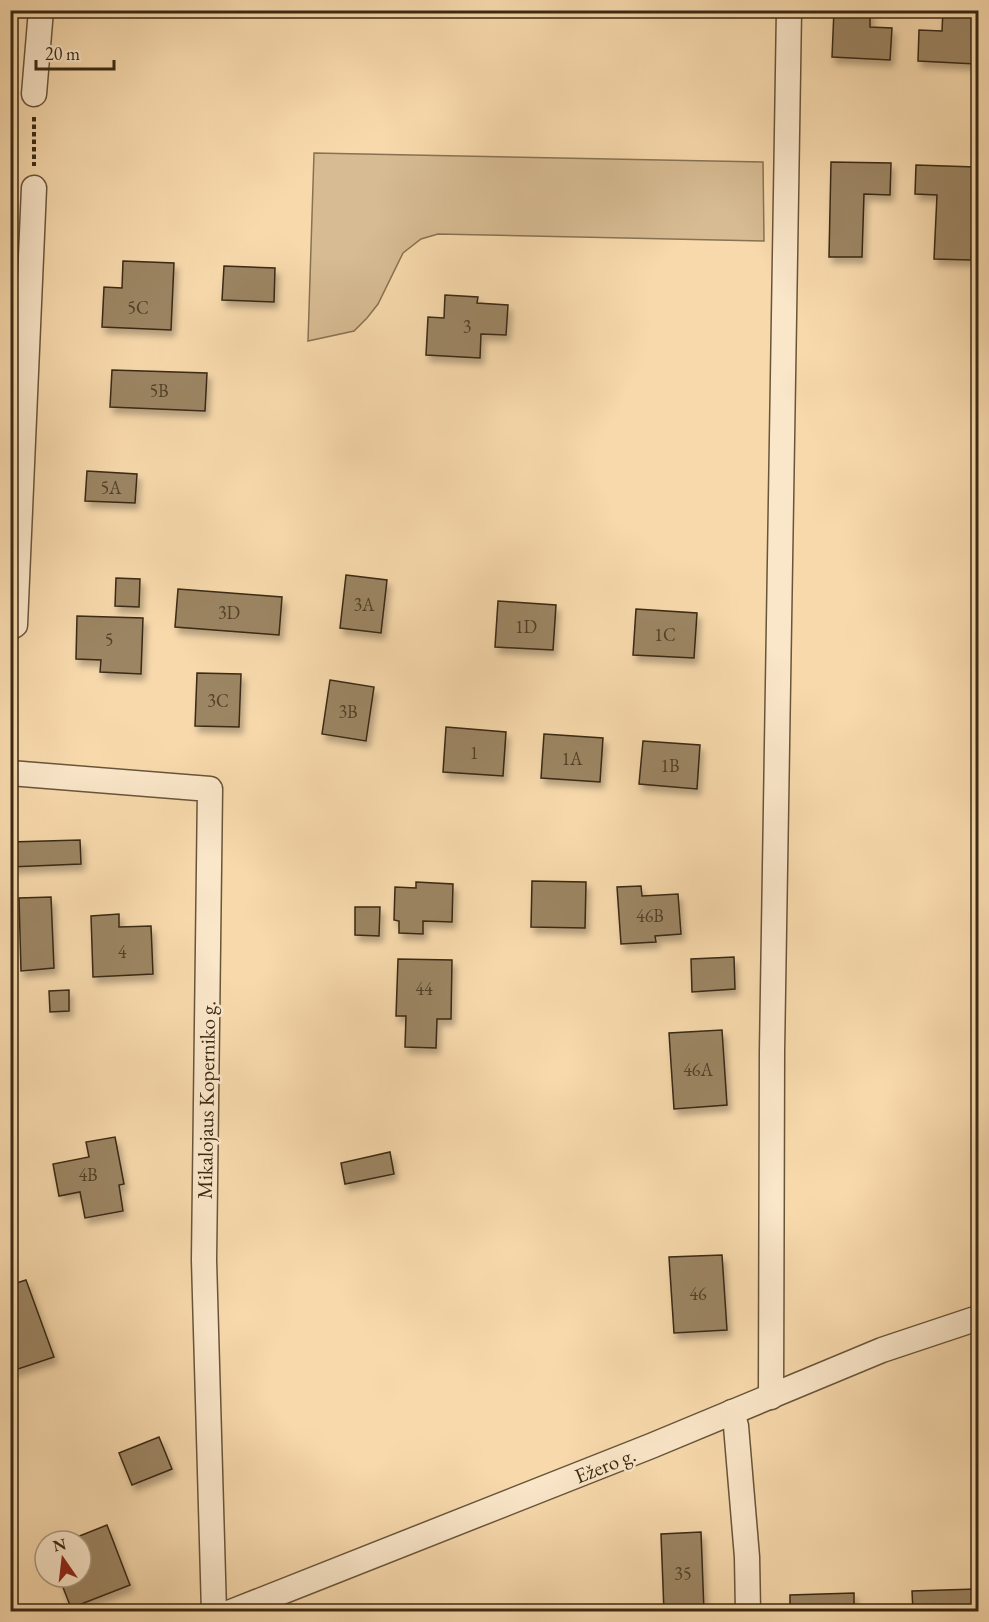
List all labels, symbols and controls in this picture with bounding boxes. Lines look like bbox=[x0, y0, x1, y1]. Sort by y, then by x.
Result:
scale bar bbox=[36, 33, 114, 71]
text: 20 m bbox=[45, 42, 80, 65]
house number: 5C bbox=[127, 296, 149, 319]
house number: 3 bbox=[463, 315, 471, 338]
house number: 5B bbox=[149, 379, 169, 402]
house number: 5A bbox=[100, 476, 122, 499]
house number: 3A bbox=[353, 593, 375, 616]
house number: 3D bbox=[218, 601, 240, 624]
house number: 1D bbox=[515, 615, 537, 638]
house number: 1C bbox=[654, 623, 676, 646]
house number: 5 bbox=[105, 628, 113, 651]
house number: 3C bbox=[207, 689, 229, 712]
house number: 3B bbox=[338, 700, 358, 723]
house number: 1 bbox=[470, 741, 478, 764]
house number: 1A bbox=[561, 747, 583, 770]
house number: 1B bbox=[660, 754, 680, 777]
house number: 46B bbox=[636, 904, 664, 927]
house number: 4 bbox=[118, 940, 127, 963]
house number: 44 bbox=[415, 977, 433, 1000]
street label: Mikalojaus Koperniko g. bbox=[191, 1001, 221, 1199]
house number: 46A bbox=[683, 1058, 713, 1081]
house number: 4B bbox=[78, 1163, 98, 1186]
house number: 46 bbox=[689, 1282, 707, 1305]
street label: Ežero g. bbox=[570, 1441, 640, 1489]
north arrow bbox=[33, 1529, 93, 1589]
text: N bbox=[51, 1533, 68, 1557]
house number: 35 bbox=[674, 1562, 692, 1585]

